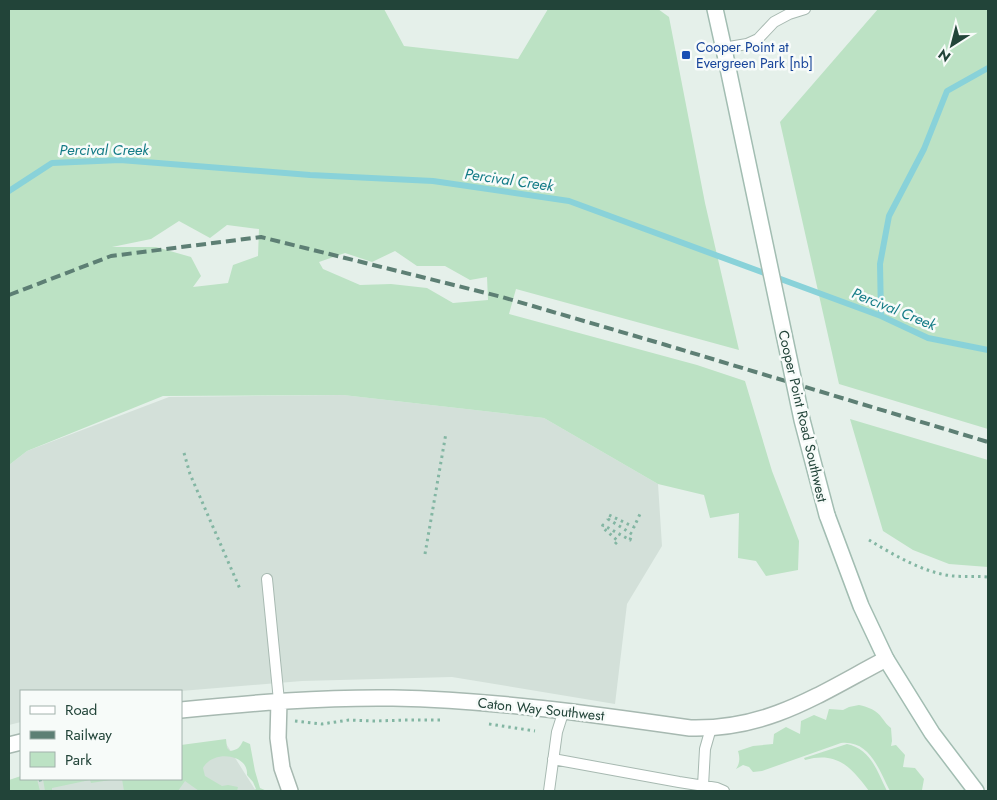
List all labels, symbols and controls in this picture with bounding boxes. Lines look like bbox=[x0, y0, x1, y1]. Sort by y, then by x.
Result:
north arrow bbox=[927, 20, 977, 70]
place label: Cooper Point at Evergreen Park [nb] bbox=[696, 37, 813, 73]
text: N bbox=[934, 44, 955, 67]
marker: Cooper Point at Evergreen Park [nb] bbox=[680, 49, 692, 61]
water label: Percival Creek bbox=[59, 139, 149, 161]
water label: Percival Creek bbox=[463, 163, 555, 197]
water label: Percival Creek bbox=[848, 282, 940, 336]
street label: Cooper Point Road Southwest bbox=[773, 328, 833, 504]
legend bbox=[20, 690, 182, 780]
street label: Caton Way Southwest bbox=[477, 692, 606, 726]
text: Road bbox=[65, 699, 97, 721]
text: Railway bbox=[65, 724, 112, 746]
text: Park bbox=[65, 749, 92, 771]

